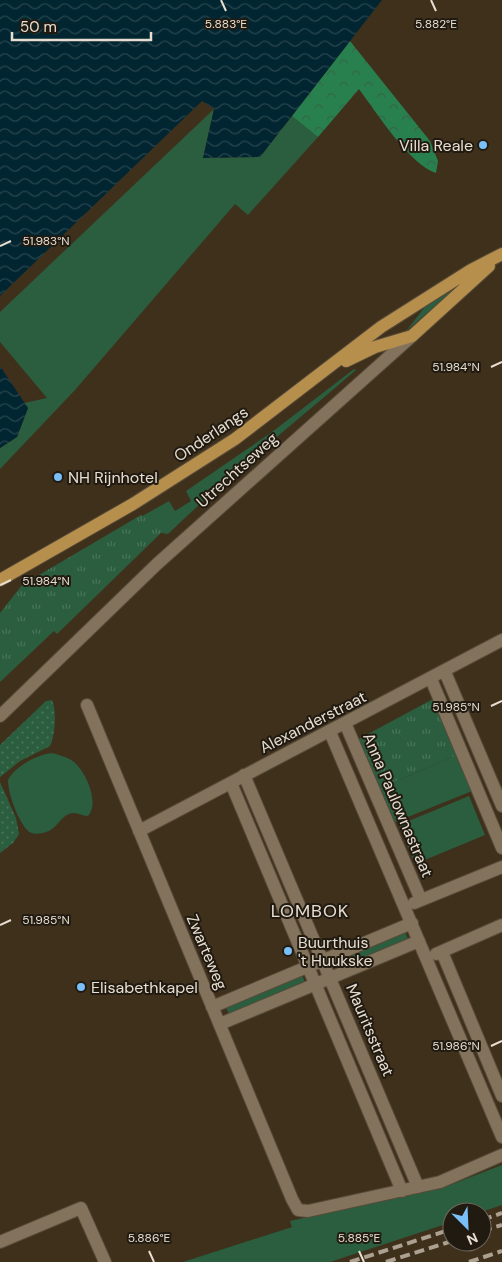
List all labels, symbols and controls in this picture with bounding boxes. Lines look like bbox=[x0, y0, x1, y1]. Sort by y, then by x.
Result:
scale bar bbox=[12, 10, 151, 42]
text: 5.883°E bbox=[205, 16, 247, 32]
text: 5.882°E bbox=[415, 16, 457, 32]
text: 50 m bbox=[20, 17, 57, 37]
place label: Villa Reale bbox=[399, 135, 473, 156]
marker: Villa Reale bbox=[477, 139, 489, 151]
text: 51.983°N bbox=[22, 233, 70, 249]
text: 51.984°N bbox=[432, 359, 480, 375]
street label: Onderlangs bbox=[170, 402, 252, 466]
street label: Utrechtseweg bbox=[192, 428, 282, 512]
place label: NH Rijnhotel bbox=[68, 467, 158, 488]
marker: NH Rijnhotel bbox=[52, 471, 64, 483]
text: 51.984°N bbox=[22, 573, 70, 589]
street label: Alexanderstraat bbox=[256, 686, 370, 758]
text: 51.985°N bbox=[432, 699, 480, 715]
street label: Anna Paulownastraat bbox=[358, 730, 438, 880]
district label: LOMBOK bbox=[271, 899, 349, 923]
street label: Zwarteweg bbox=[182, 911, 232, 993]
text: 51.985°N bbox=[22, 912, 70, 928]
place label: Buurthuis 't Huukske bbox=[298, 932, 373, 971]
marker: Buurthuis 't Huukske bbox=[282, 945, 294, 957]
place label: Elisabethkapel bbox=[91, 977, 198, 998]
street label: Mauritsstraat bbox=[341, 980, 399, 1080]
marker: Elisabethkapel bbox=[75, 981, 87, 993]
text: 51.986°N bbox=[432, 1038, 480, 1054]
north arrow bbox=[442, 1202, 492, 1252]
text: N bbox=[464, 1229, 481, 1249]
text: 5.886°E bbox=[128, 1230, 171, 1246]
text: 5.885°E bbox=[338, 1230, 380, 1246]

